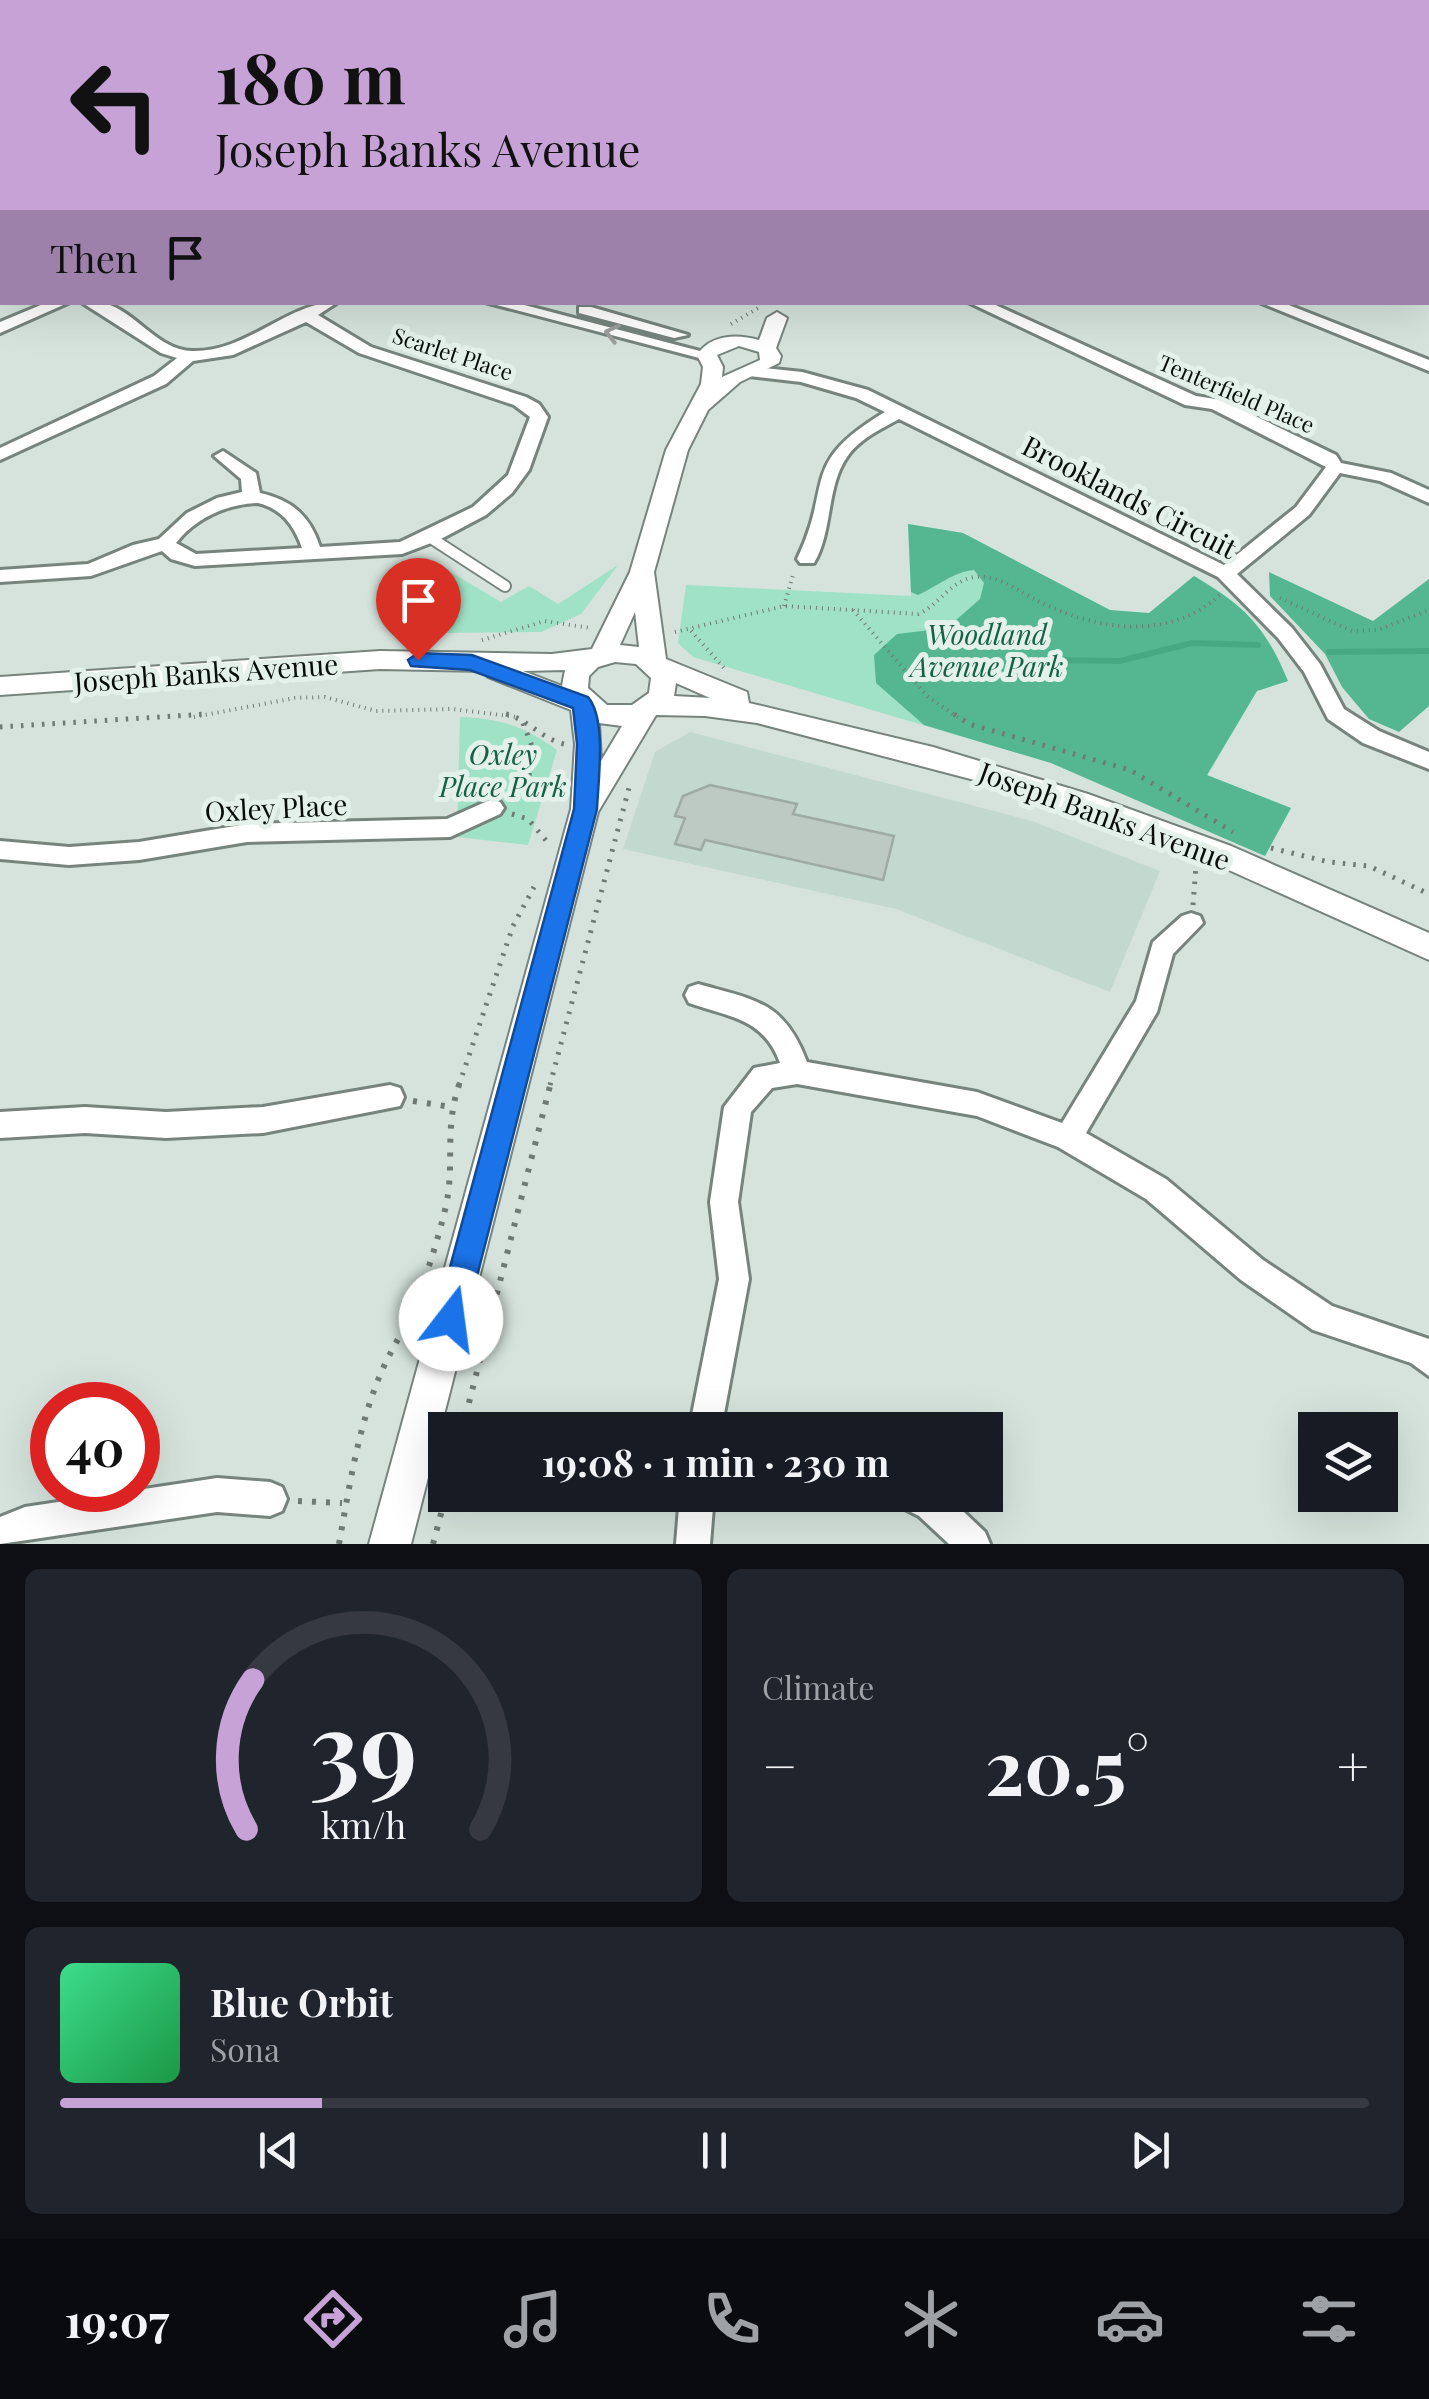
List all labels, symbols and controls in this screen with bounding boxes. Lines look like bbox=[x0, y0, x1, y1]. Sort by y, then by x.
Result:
text: 180 m bbox=[215, 28, 406, 122]
icon: left bbox=[50, 40, 180, 170]
text: Joseph Banks Avenue bbox=[215, 118, 641, 178]
icon: arrive bbox=[158, 230, 213, 285]
text: Then bbox=[50, 232, 138, 283]
street label: Scarlet Place bbox=[389, 319, 517, 387]
one-way arrow bbox=[604, 324, 621, 345]
street label: Tenterfield Place bbox=[1155, 347, 1319, 439]
street label: Brooklands Circuit bbox=[1016, 426, 1244, 567]
pin bbox=[376, 558, 461, 661]
icon: arrive bbox=[391, 573, 446, 628]
park label: Woodland Avenue Park bbox=[908, 615, 1063, 684]
street label: Joseph Banks Avenue bbox=[72, 644, 339, 700]
park label: Oxley Place Park bbox=[438, 735, 567, 804]
street label: Joseph Banks Avenue bbox=[973, 752, 1236, 878]
street label: Oxley Place bbox=[204, 785, 348, 829]
position arrow bbox=[399, 1267, 503, 1371]
speed limit sign: 40 bbox=[30, 1382, 160, 1512]
map controls bbox=[1298, 1412, 1398, 1512]
button: layers bbox=[1298, 1412, 1398, 1512]
text: 19:08 · 1 min · 230 m bbox=[542, 1436, 889, 1487]
text: Climate bbox=[762, 1665, 874, 1708]
text: 39 bbox=[309, 1674, 418, 1813]
text: 20.5° bbox=[985, 1714, 1149, 1814]
text: − bbox=[762, 1727, 798, 1801]
text: + bbox=[1337, 1727, 1369, 1801]
text: km/h bbox=[321, 1800, 406, 1848]
text: Blue Orbit bbox=[210, 1976, 393, 2027]
text: Sona bbox=[210, 2027, 280, 2070]
icon: previous bbox=[251, 2123, 306, 2178]
icon: pause bbox=[687, 2123, 742, 2178]
icon: next bbox=[1123, 2123, 1178, 2178]
icon: directions bbox=[298, 2284, 368, 2354]
icon: music bbox=[498, 2284, 568, 2354]
icon: phone bbox=[697, 2284, 767, 2354]
icon: climate bbox=[896, 2284, 966, 2354]
icon: car bbox=[1095, 2284, 1165, 2354]
icon: filters bbox=[1294, 2284, 1364, 2354]
text: 19:07 bbox=[65, 2289, 169, 2349]

